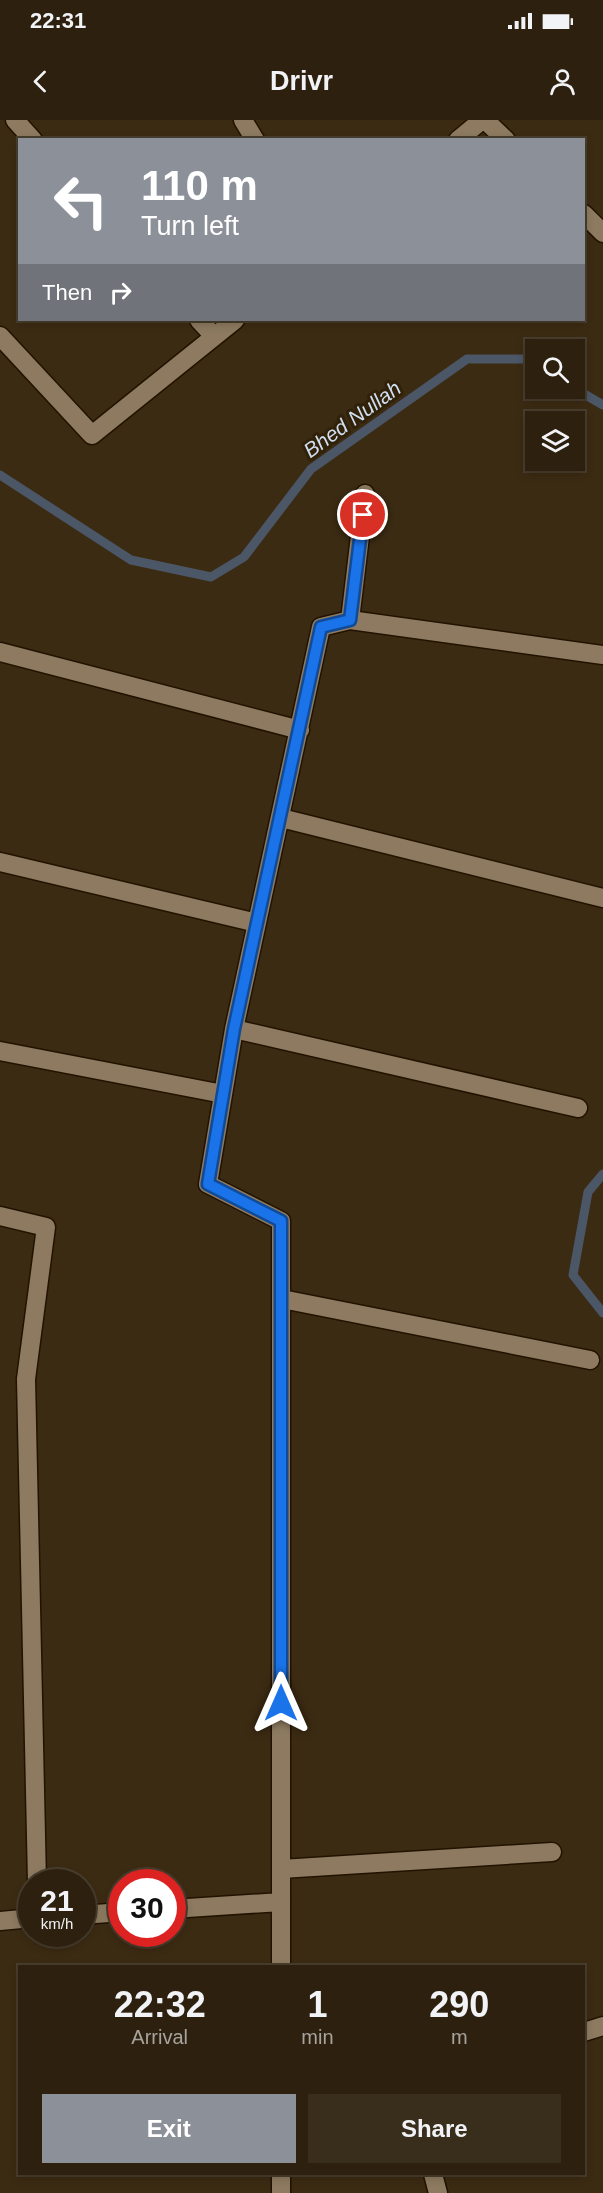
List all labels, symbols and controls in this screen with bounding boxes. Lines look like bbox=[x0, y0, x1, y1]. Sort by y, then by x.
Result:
text: 22:31 bbox=[30, 8, 86, 33]
icon: back bbox=[24, 65, 57, 98]
icon: person bbox=[546, 65, 579, 98]
text: Drivr bbox=[270, 66, 333, 96]
icon: left bbox=[42, 162, 120, 240]
text: 110 m bbox=[141, 162, 258, 209]
text: Turn left bbox=[141, 211, 239, 241]
icon: right bbox=[104, 276, 137, 309]
text: Then bbox=[42, 280, 92, 305]
map controls bbox=[525, 339, 585, 471]
button: search bbox=[525, 339, 585, 399]
water label: Bhed Nullah bbox=[299, 376, 405, 462]
button: layers bbox=[525, 411, 585, 471]
pin bbox=[337, 489, 388, 540]
icon: arrive bbox=[346, 498, 379, 531]
position arrow bbox=[249, 1671, 313, 1735]
speed limit sign: 30 bbox=[108, 1869, 186, 1947]
text: 21 bbox=[40, 1884, 74, 1917]
text: km/h bbox=[41, 1915, 73, 1932]
text: 22:32 bbox=[114, 1984, 206, 2025]
text: 1 bbox=[307, 1984, 327, 2025]
text: 290 bbox=[429, 1984, 489, 2025]
text: Arrival bbox=[131, 2026, 188, 2048]
text: min bbox=[301, 2026, 334, 2048]
text: m bbox=[451, 2026, 468, 2048]
button: Exit bbox=[42, 2094, 296, 2163]
button: Share bbox=[308, 2094, 561, 2163]

